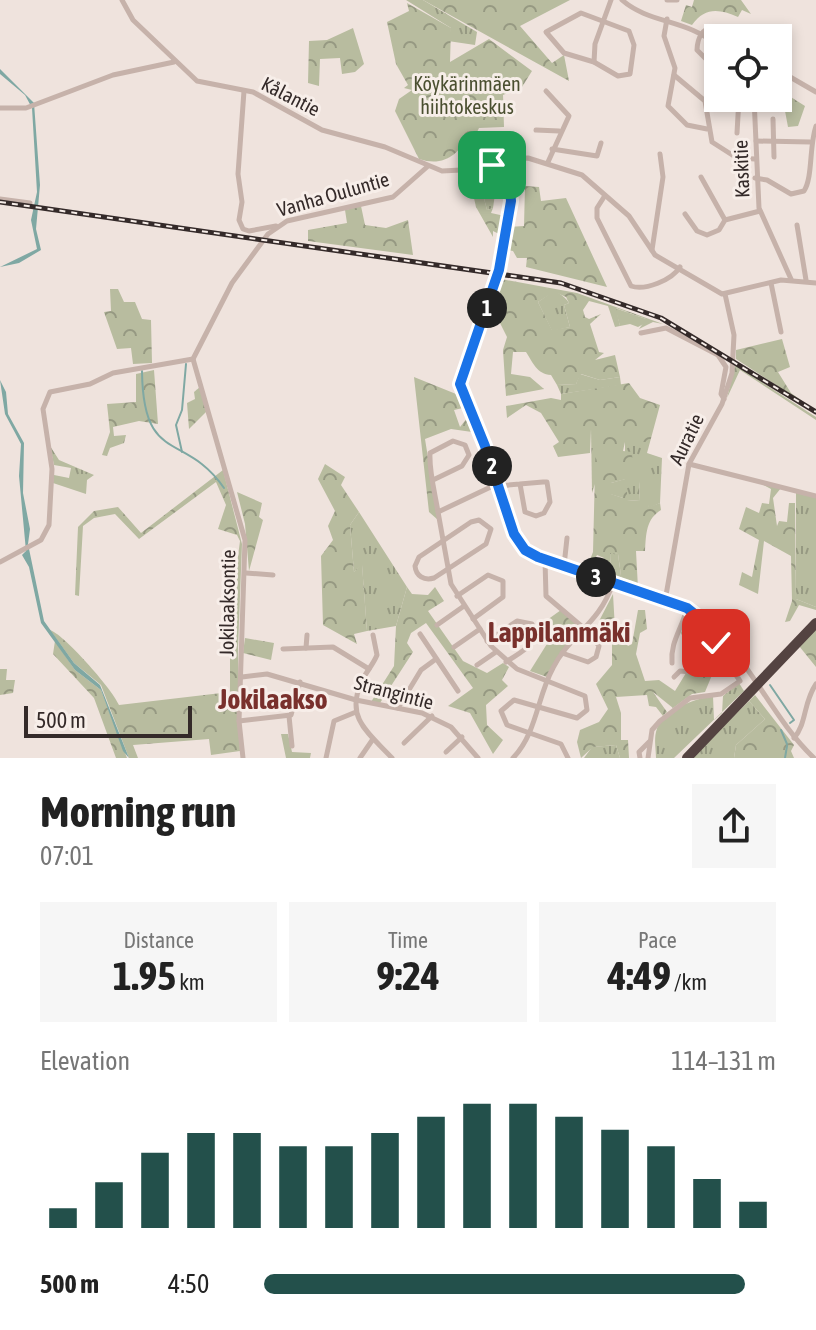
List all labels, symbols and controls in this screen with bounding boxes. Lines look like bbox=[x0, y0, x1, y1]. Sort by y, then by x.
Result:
map controls bbox=[704, 24, 792, 112]
button: locate bbox=[704, 24, 792, 112]
street label: Kålantie bbox=[258, 72, 324, 120]
park label: Köykärinmäen hiihtokeskus bbox=[413, 72, 521, 118]
pin bbox=[458, 131, 526, 199]
street label: Kaskitie bbox=[728, 140, 754, 198]
icon: arrive bbox=[470, 143, 514, 187]
street label: Vanha Ouluntie bbox=[274, 167, 392, 221]
pin: 1 bbox=[467, 288, 507, 328]
text: 1 bbox=[482, 295, 492, 321]
street label: Auratie bbox=[664, 410, 708, 468]
pin: 2 bbox=[472, 446, 512, 486]
text: 2 bbox=[487, 453, 497, 479]
street label: Jokilaaksontie bbox=[215, 549, 239, 657]
pin: 3 bbox=[576, 557, 616, 597]
text: 3 bbox=[591, 564, 601, 590]
pin bbox=[682, 609, 750, 677]
district label: Lappilanmäki bbox=[488, 616, 630, 648]
icon: check bbox=[694, 621, 738, 665]
street label: Strangintie bbox=[352, 670, 436, 714]
district label: Jokilaakso bbox=[217, 683, 328, 715]
scale bar bbox=[24, 702, 192, 738]
text: 500 m bbox=[36, 707, 86, 733]
button: share bbox=[692, 784, 776, 868]
text: Morning run bbox=[40, 786, 236, 836]
text: 07:01 bbox=[40, 841, 94, 871]
text: Distance bbox=[123, 927, 194, 953]
text: Time bbox=[388, 927, 428, 953]
text: Pace bbox=[638, 927, 677, 953]
text: 1.95 bbox=[113, 953, 176, 998]
text: 9:24 bbox=[376, 953, 440, 998]
text: 4:49 bbox=[608, 953, 671, 998]
text: km bbox=[176, 969, 205, 995]
text: /km bbox=[671, 969, 707, 995]
text: Elevation bbox=[40, 1046, 130, 1076]
text: 114–131 m bbox=[671, 1046, 776, 1076]
text: 500 m bbox=[40, 1269, 99, 1299]
text: 4:50 bbox=[168, 1269, 209, 1299]

